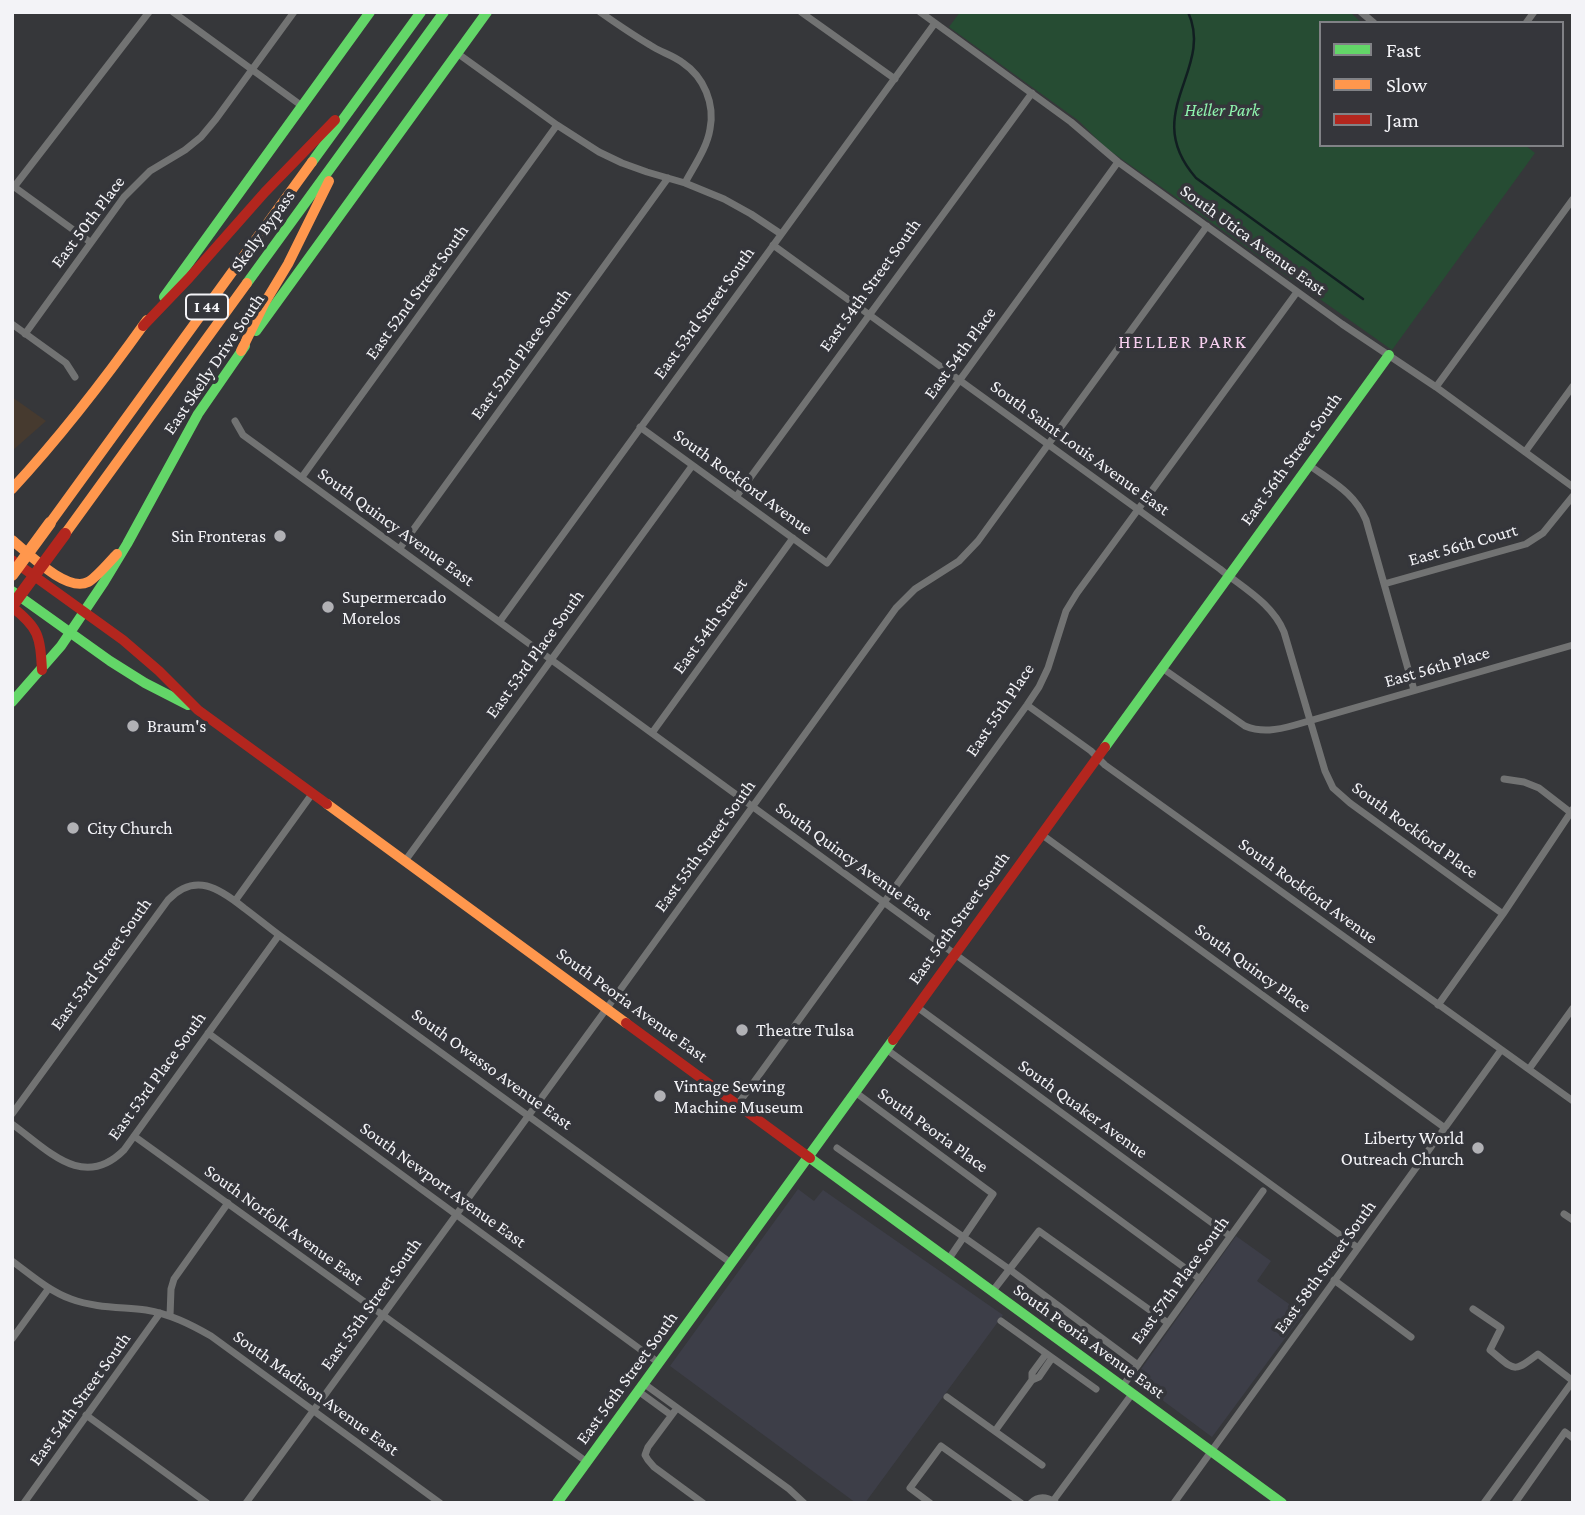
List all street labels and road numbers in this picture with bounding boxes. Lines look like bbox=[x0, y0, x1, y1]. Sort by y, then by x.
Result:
street label: East 50th Place bbox=[46, 172, 130, 272]
street label: South Utica Avenue East bbox=[1176, 180, 1330, 300]
street label: Skelly Bypass bbox=[226, 186, 300, 276]
street label: East 54th Street South bbox=[814, 214, 926, 356]
street label: East 52nd Street South bbox=[361, 220, 473, 364]
street label: East 53rd Street South bbox=[649, 243, 759, 383]
street label: East 52nd Place South bbox=[466, 284, 576, 424]
street label: East Skelly Drive South bbox=[159, 289, 269, 439]
road number: I 44 bbox=[186, 294, 228, 320]
street label: East 54th Place bbox=[919, 303, 1001, 403]
street label: South Saint Louis Avenue East bbox=[986, 376, 1174, 520]
street label: East 56th Street South bbox=[1235, 388, 1347, 530]
street label: South Rockford Avenue bbox=[669, 424, 817, 540]
street label: South Quincy Avenue East bbox=[313, 463, 479, 591]
street label: East 56th Court bbox=[1406, 519, 1520, 571]
street label: East 54th Street bbox=[668, 574, 752, 678]
street label: East 53rd Place South bbox=[481, 586, 589, 722]
street label: East 56th Place bbox=[1382, 642, 1492, 692]
street label: East 55th Place bbox=[961, 659, 1039, 761]
street label: East 55th Street South bbox=[650, 776, 760, 916]
street label: South Rockford Place bbox=[1348, 777, 1482, 883]
street label: South Quincy Avenue East bbox=[771, 797, 937, 925]
street label: South Rockford Avenue bbox=[1234, 833, 1382, 949]
street label: East 56th Street South bbox=[903, 847, 1015, 989]
street label: East 53rd Street South bbox=[46, 894, 156, 1034]
street label: South Quincy Place bbox=[1191, 919, 1315, 1017]
street label: South Peoria Avenue East bbox=[552, 943, 712, 1067]
street label: South Owasso Avenue East bbox=[407, 1003, 577, 1135]
street label: East 53rd Place South bbox=[103, 1008, 211, 1144]
street label: South Quaker Avenue bbox=[1014, 1055, 1152, 1163]
street label: South Peoria Place bbox=[873, 1083, 993, 1177]
street label: South Newport Avenue East bbox=[356, 1117, 530, 1253]
street label: South Norfolk Avenue East bbox=[200, 1160, 368, 1290]
street label: East 58th Street South bbox=[1269, 1196, 1381, 1338]
street label: East 57th Place South bbox=[1126, 1212, 1234, 1348]
street label: East 55th Street South bbox=[316, 1234, 426, 1374]
street label: South Peoria Avenue East bbox=[1009, 1279, 1169, 1403]
street label: East 56th Street South bbox=[571, 1307, 683, 1449]
street label: South Madison Avenue East bbox=[229, 1326, 403, 1460]
street label: East 54th Street South bbox=[24, 1328, 136, 1470]

